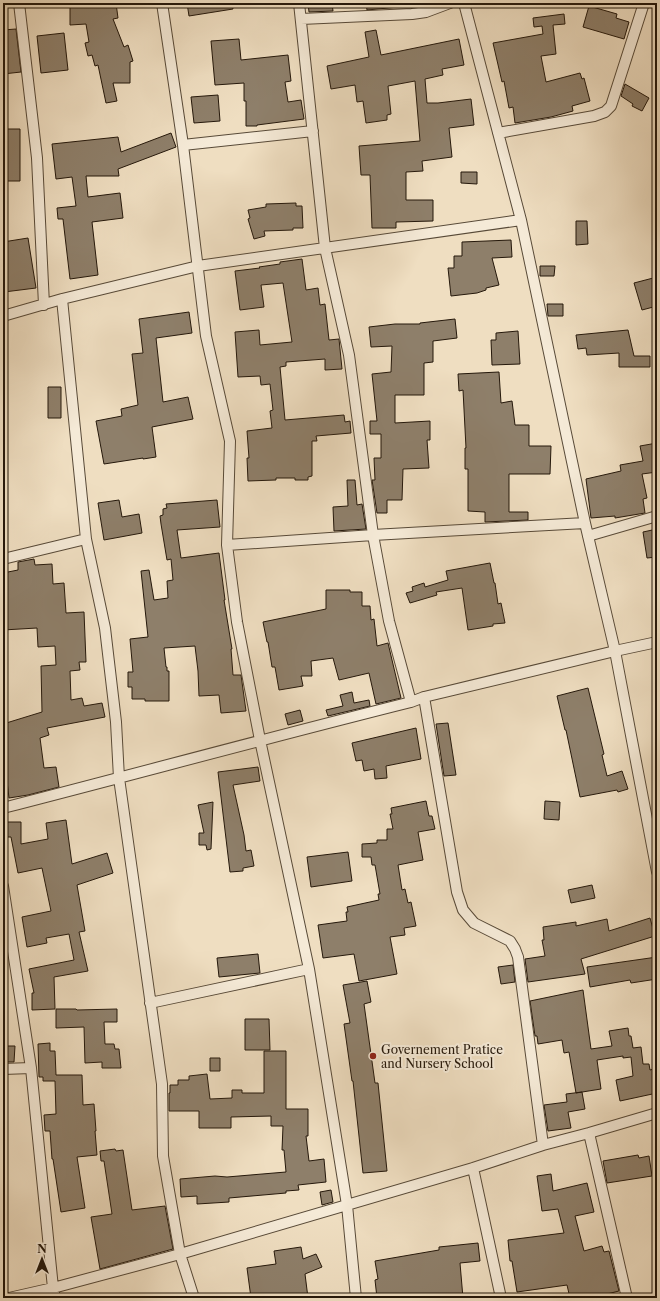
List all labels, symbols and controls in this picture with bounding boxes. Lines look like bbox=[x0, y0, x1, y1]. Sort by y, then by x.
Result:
place label: Governement Pratice and Nursery School bbox=[381, 1042, 503, 1071]
marker: Governement Pratice and Nursery School bbox=[368, 1051, 378, 1061]
north arrow bbox=[22, 1239, 62, 1279]
text: N bbox=[37, 1242, 47, 1256]

